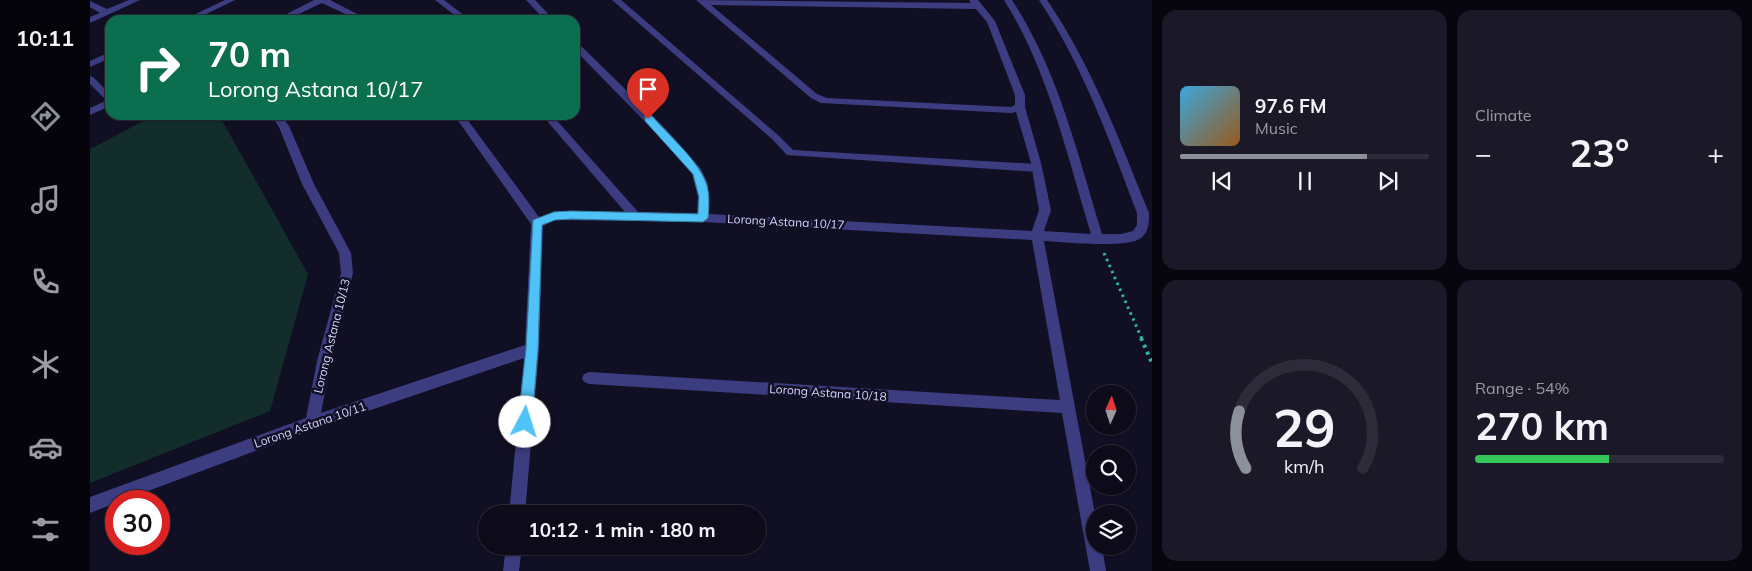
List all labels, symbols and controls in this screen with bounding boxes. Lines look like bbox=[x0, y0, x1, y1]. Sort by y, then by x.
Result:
text: 10:11 bbox=[16, 24, 74, 52]
text: 70 m bbox=[208, 32, 291, 76]
icon: right bbox=[125, 35, 190, 100]
pin bbox=[627, 68, 669, 119]
text: Lorong Astana 10/17 bbox=[208, 75, 423, 103]
icon: arrive bbox=[634, 75, 662, 103]
text: 97.6 FM bbox=[1255, 94, 1327, 118]
icon: directions bbox=[28, 99, 63, 134]
text: Climate bbox=[1475, 105, 1531, 125]
text: Music bbox=[1255, 118, 1298, 138]
text: 23° bbox=[1569, 129, 1630, 177]
text: − bbox=[1475, 136, 1492, 171]
text: + bbox=[1707, 136, 1724, 171]
icon: previous bbox=[1208, 167, 1236, 195]
icon: pause bbox=[1291, 167, 1319, 195]
icon: next bbox=[1374, 167, 1402, 195]
icon: music bbox=[28, 182, 63, 217]
street label: Lorong Astana 10/17 bbox=[727, 211, 845, 232]
icon: phone bbox=[28, 264, 63, 299]
street label: Lorong Astana 10/13 bbox=[310, 277, 353, 395]
icon: climate bbox=[28, 347, 63, 382]
text: Range · 54% bbox=[1475, 378, 1570, 398]
street label: Lorong Astana 10/18 bbox=[769, 381, 887, 404]
north arrow bbox=[1086, 385, 1136, 435]
map controls bbox=[1086, 385, 1136, 555]
position arrow bbox=[498, 395, 550, 447]
text: 29 bbox=[1273, 395, 1336, 460]
street label: Lorong Astana 10/11 bbox=[252, 398, 368, 451]
text: 270 km bbox=[1475, 402, 1609, 450]
icon: car bbox=[28, 430, 63, 465]
button: search bbox=[1086, 445, 1136, 495]
text: km/h bbox=[1284, 455, 1325, 477]
speed limit sign: 30 bbox=[105, 490, 170, 555]
button: layers bbox=[1086, 505, 1136, 555]
icon: filters bbox=[28, 512, 63, 547]
text: 10:12 · 1 min · 180 m bbox=[528, 518, 716, 542]

